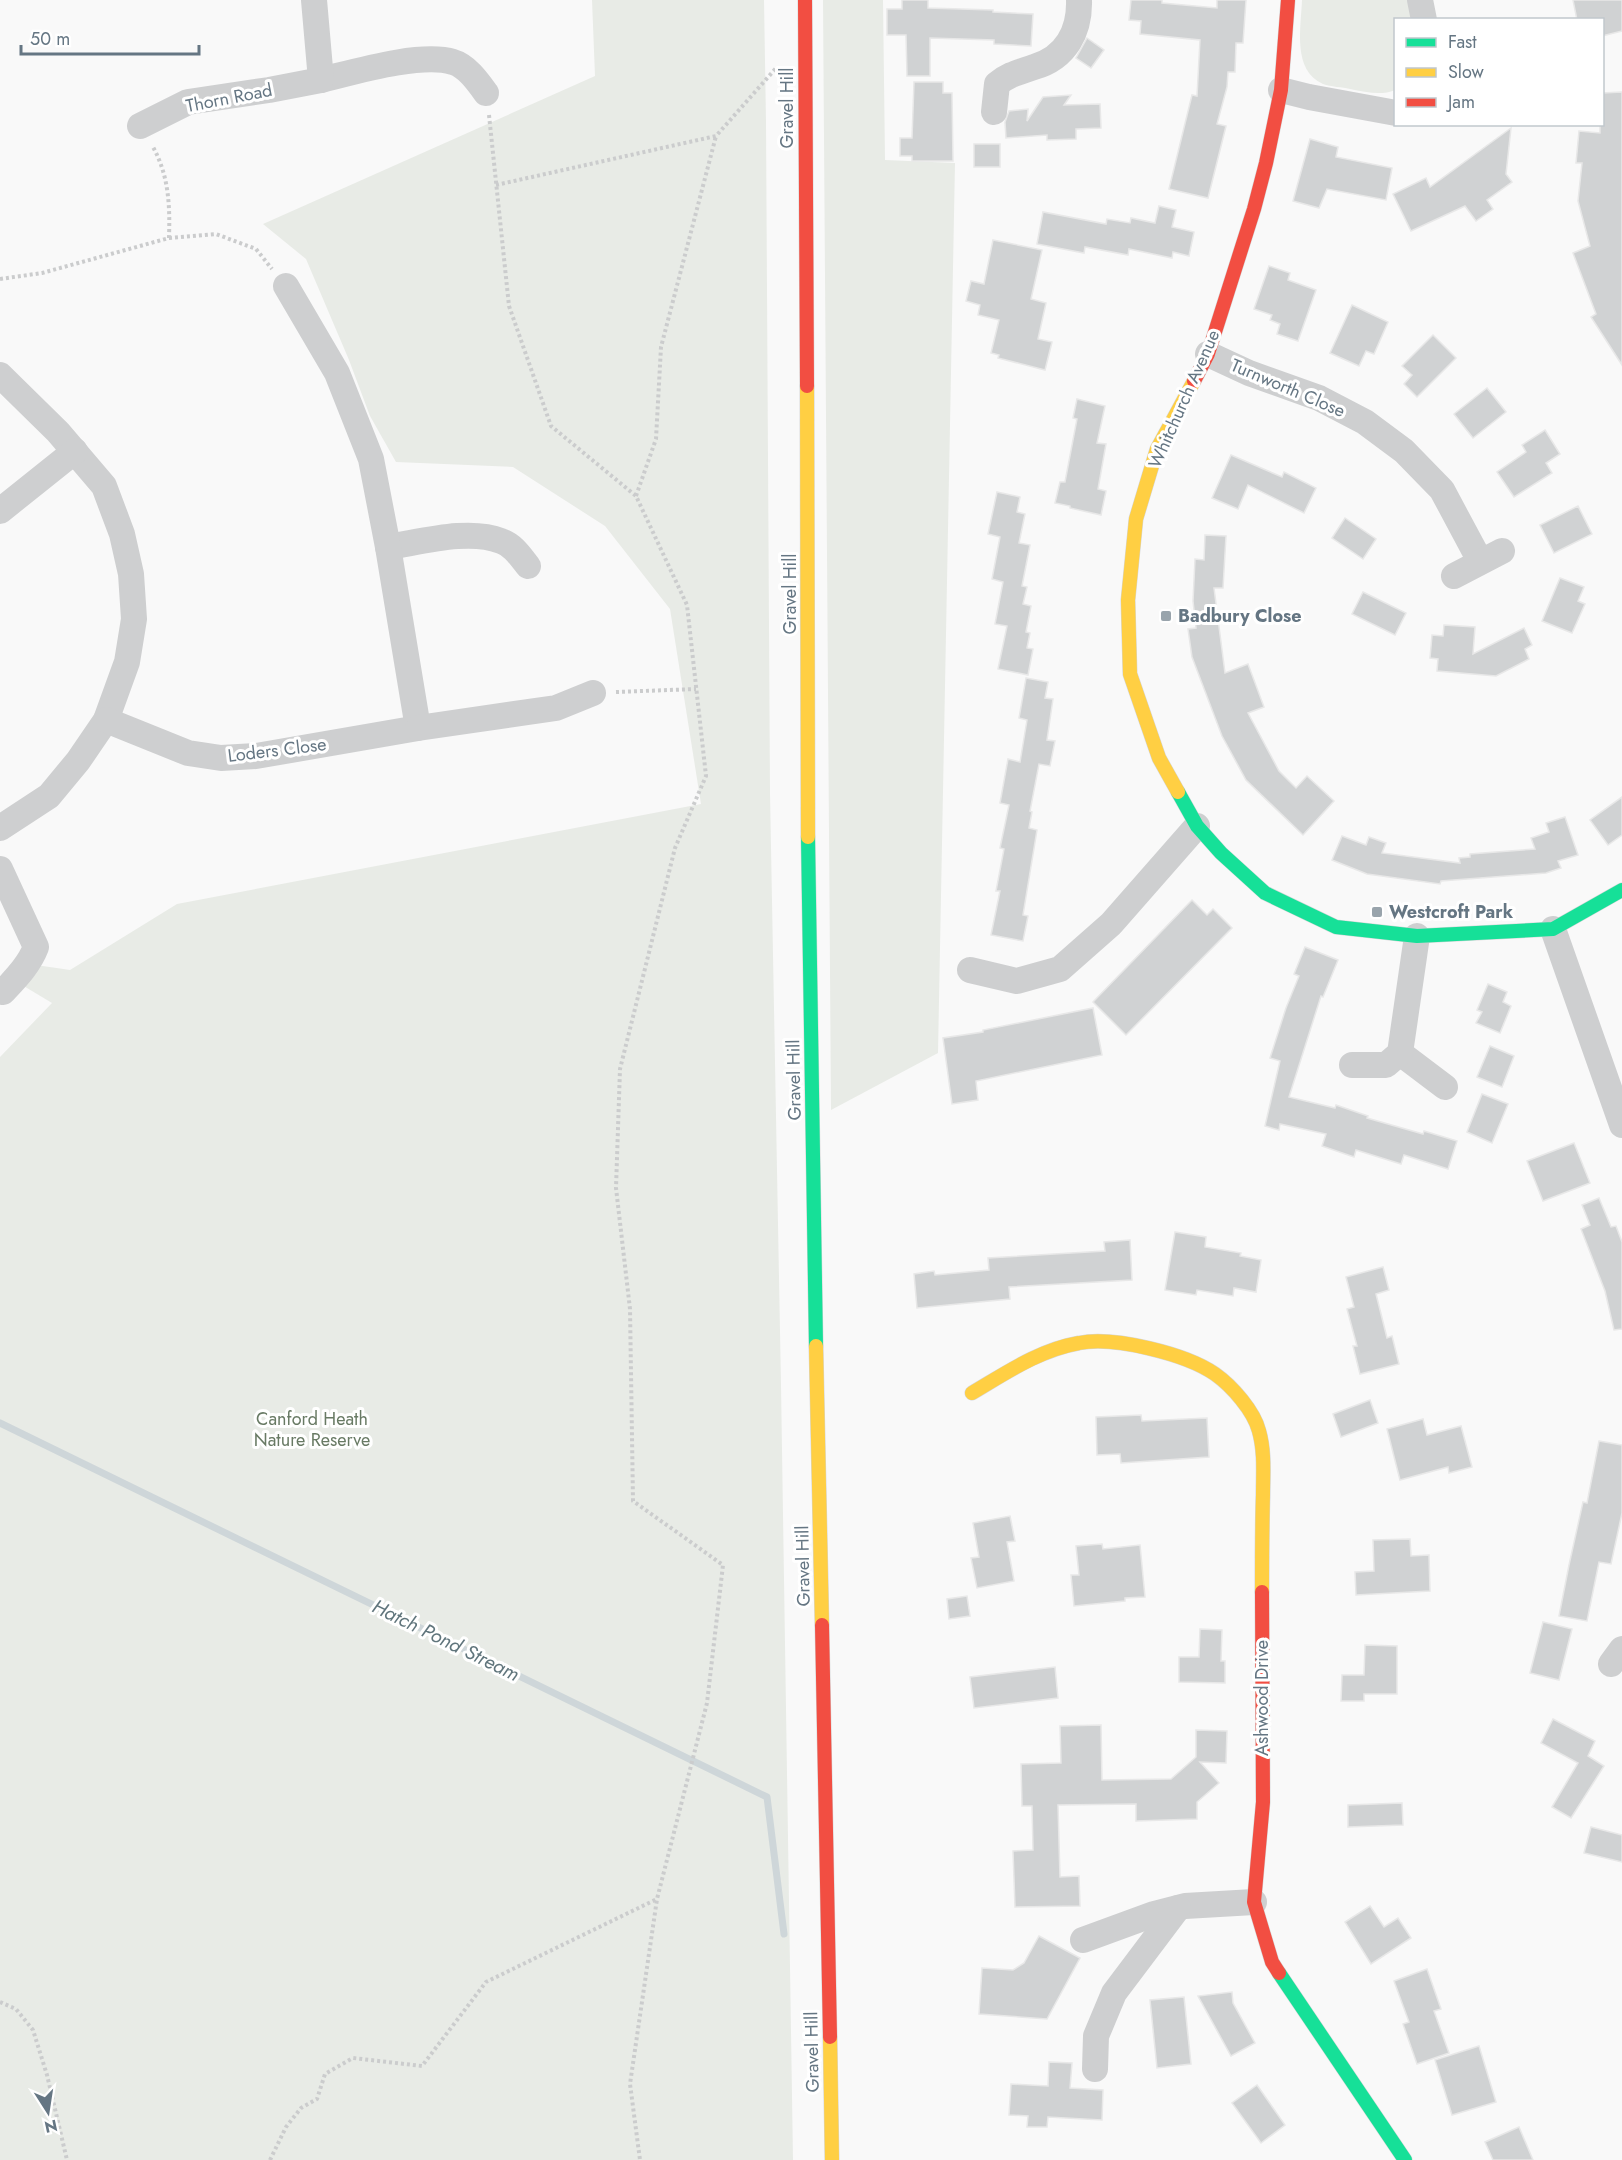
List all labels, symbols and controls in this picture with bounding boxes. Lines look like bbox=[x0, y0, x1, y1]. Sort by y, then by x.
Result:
scale bar bbox=[21, 18, 200, 56]
legend bbox=[1394, 18, 1604, 126]
text: 50 m bbox=[30, 26, 70, 52]
text: Fast bbox=[1448, 29, 1477, 55]
text: Slow bbox=[1448, 59, 1485, 85]
street label: Gravel Hill bbox=[774, 68, 800, 148]
street label: Thorn Road bbox=[184, 77, 274, 119]
text: Jam bbox=[1446, 89, 1475, 115]
street label: Whitchurch Avenue bbox=[1142, 326, 1226, 472]
street label: Turnworth Close bbox=[1227, 352, 1349, 424]
street label: Gravel Hill bbox=[777, 554, 803, 634]
place label: Badbury Close bbox=[1178, 603, 1302, 629]
marker: Badbury Close bbox=[1159, 609, 1173, 623]
street label: Loders Close bbox=[226, 731, 328, 769]
place label: Westcroft Park bbox=[1389, 899, 1514, 925]
marker: Westcroft Park bbox=[1370, 905, 1384, 919]
street label: Gravel Hill bbox=[780, 1039, 808, 1121]
park label: Canford Heath Nature Reserve bbox=[254, 1406, 370, 1453]
street label: Gravel Hill bbox=[789, 1525, 817, 1607]
water label: Hatch Pond Stream bbox=[367, 1592, 524, 1689]
street label: Ashwood Drive bbox=[1249, 1640, 1275, 1756]
street label: Gravel Hill bbox=[798, 2011, 826, 2093]
north arrow bbox=[18, 2082, 78, 2142]
text: N bbox=[42, 2114, 60, 2139]

